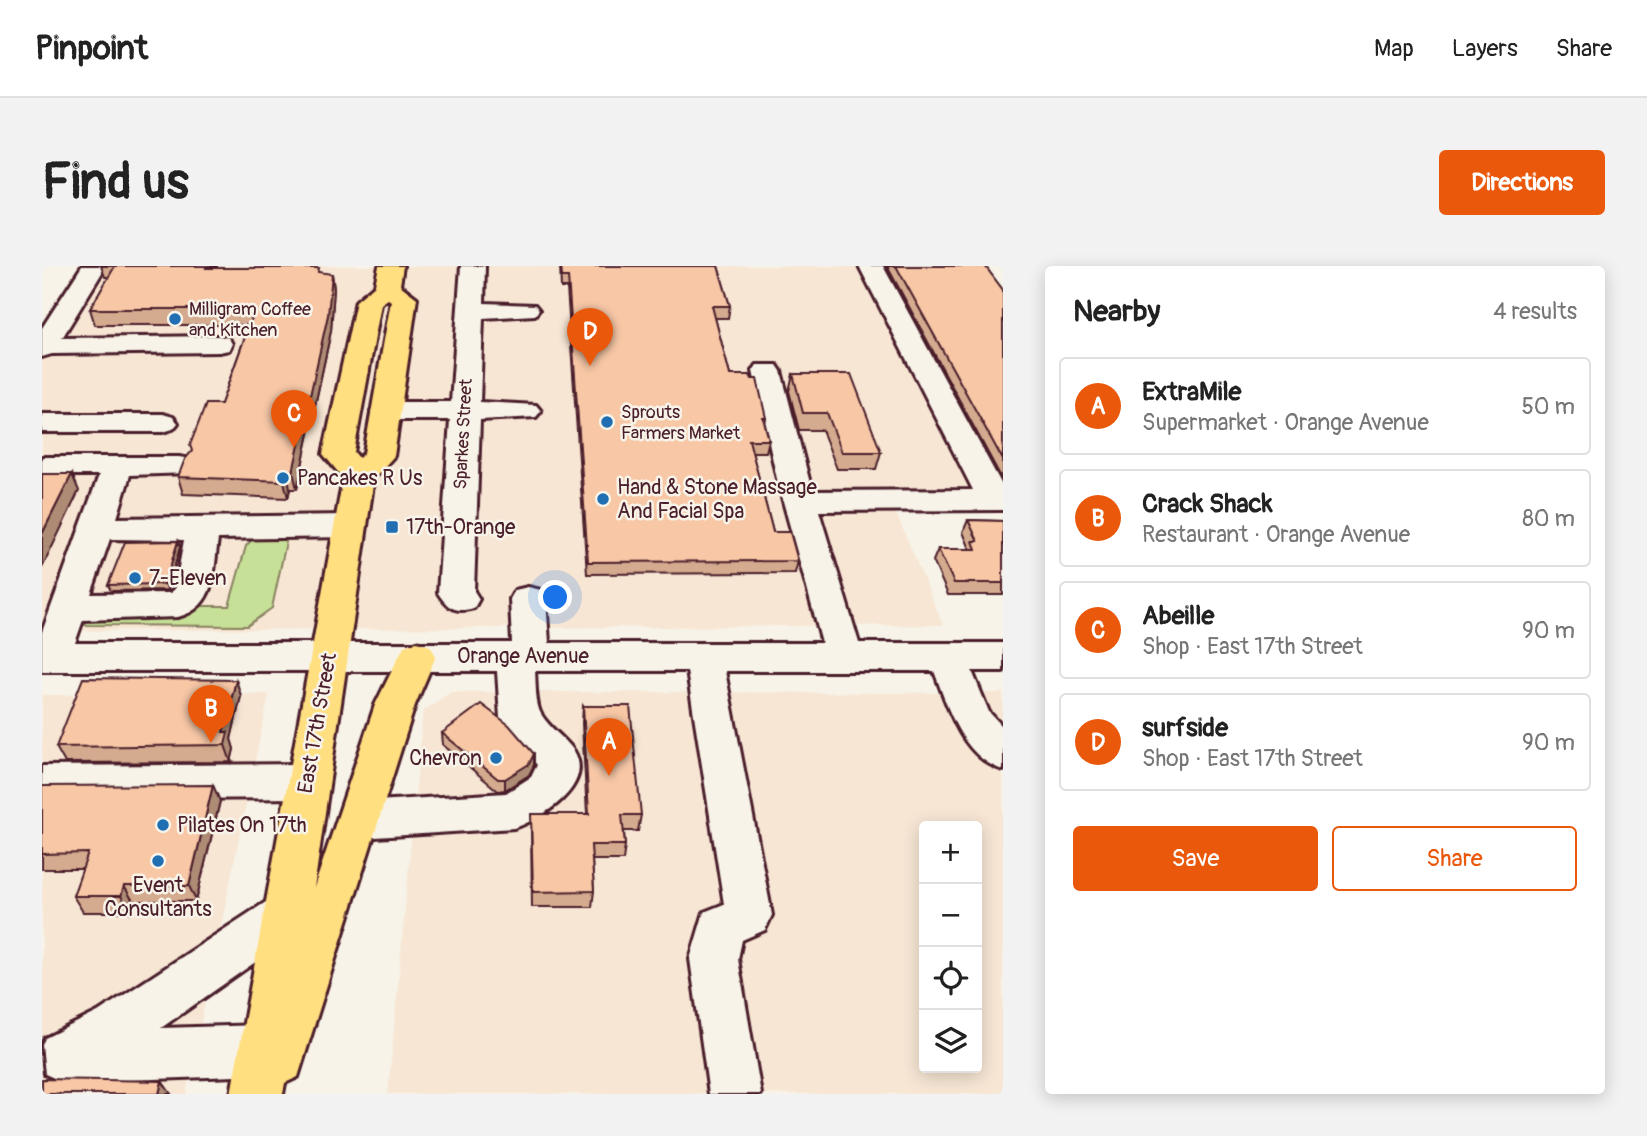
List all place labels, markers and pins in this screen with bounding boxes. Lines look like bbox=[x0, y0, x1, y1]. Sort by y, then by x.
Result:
place label: Milligram Coffee and Kitchen bbox=[189, 298, 311, 342]
pin: D bbox=[567, 308, 613, 366]
marker: Milligram Coffee and Kitchen bbox=[167, 311, 183, 327]
pin: C bbox=[271, 390, 317, 448]
place label: Sprouts Farmers Market bbox=[621, 401, 741, 445]
marker: Sprouts Farmers Market bbox=[599, 414, 615, 430]
place label: Pancakes R Us bbox=[297, 465, 423, 492]
marker: Pancakes R Us bbox=[275, 470, 291, 486]
place label: Hand & Stone Massage And Facial Spa bbox=[617, 474, 817, 525]
marker: Hand & Stone Massage And Facial Spa bbox=[595, 491, 611, 507]
place label: 17th-Orange bbox=[406, 514, 516, 541]
marker: 17th-Orange bbox=[384, 519, 400, 535]
place label: 7-Eleven bbox=[149, 565, 227, 592]
marker: 7-Eleven bbox=[127, 570, 143, 586]
pin: B bbox=[188, 685, 234, 743]
pin: A bbox=[586, 718, 632, 776]
place label: Chevron bbox=[409, 745, 482, 772]
marker: Chevron bbox=[488, 750, 504, 766]
place label: Pilates On 17th bbox=[177, 812, 307, 839]
marker: Pilates On 17th bbox=[155, 817, 171, 833]
marker: Event Consultants bbox=[150, 853, 166, 869]
place label: Event Consultants bbox=[104, 872, 212, 923]

